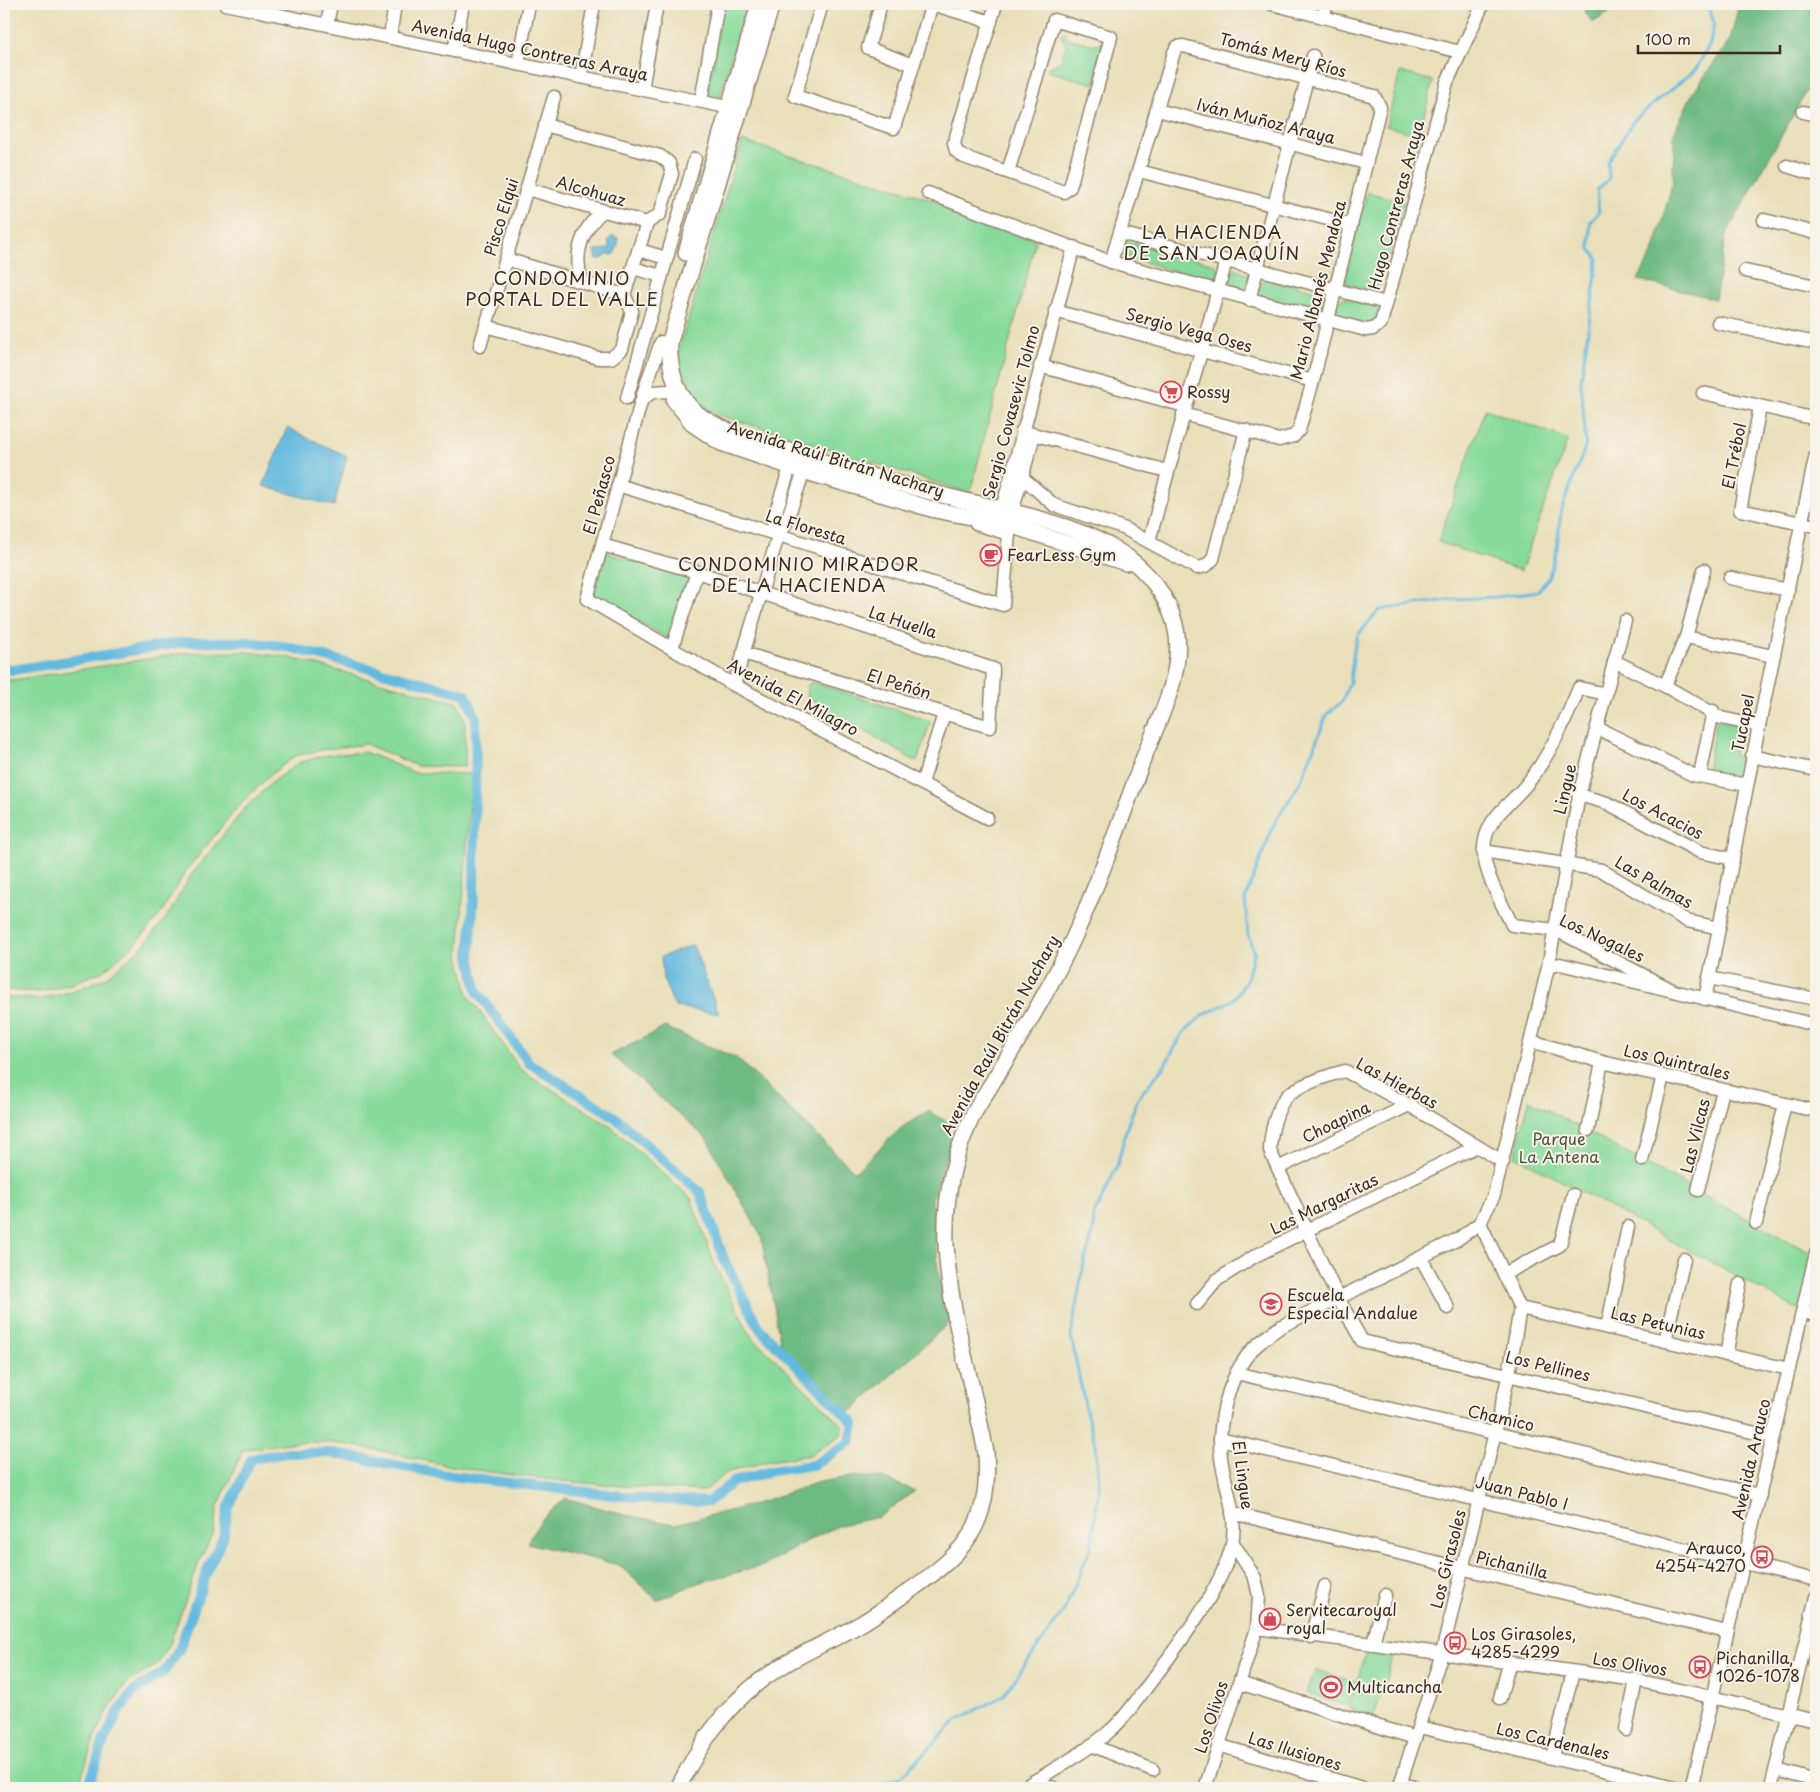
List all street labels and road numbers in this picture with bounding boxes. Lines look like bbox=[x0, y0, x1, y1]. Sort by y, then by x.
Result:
street label: Avenida Hugo Contreras Araya bbox=[410, 12, 650, 86]
street label: Tomás Mery Ríos bbox=[1217, 26, 1349, 83]
street label: Iván Muñoz Araya bbox=[1194, 91, 1338, 149]
street label: Hugo Contreras Araya bbox=[1361, 117, 1429, 292]
street label: Alcohuaz bbox=[554, 169, 629, 212]
street label: Pisco Elqui bbox=[477, 175, 523, 259]
street label: Mario Albanés Mendoza bbox=[1283, 197, 1351, 382]
street label: Sergio Vega Oses bbox=[1123, 301, 1255, 357]
street label: Sergio Covasevic Tolmo bbox=[975, 322, 1045, 501]
street label: Avenida Raúl Bitrán Nachary bbox=[725, 414, 948, 502]
street label: El Trébol bbox=[1715, 421, 1751, 491]
street label: El Peñasco bbox=[576, 452, 620, 537]
street label: La Floresta bbox=[763, 502, 850, 550]
street label: La Huella bbox=[866, 599, 941, 643]
street label: Avenida El Milagro bbox=[724, 651, 863, 741]
street label: El Peñón bbox=[864, 662, 934, 704]
street label: Tucapel bbox=[1725, 692, 1759, 754]
street label: Lingue bbox=[1547, 761, 1582, 817]
street label: Los Acacios bbox=[1619, 782, 1708, 845]
street label: Las Palmas bbox=[1611, 849, 1698, 913]
street label: Los Nogales bbox=[1556, 907, 1649, 967]
street label: Avenida Raúl Bitrán Nachary bbox=[934, 930, 1064, 1139]
street label: Los Quintrales bbox=[1622, 1037, 1733, 1085]
street label: Las Hierbas bbox=[1352, 1051, 1443, 1114]
street label: Choapina bbox=[1297, 1094, 1374, 1148]
street label: Las Vilcas bbox=[1673, 1096, 1715, 1175]
street label: Las Margaritas bbox=[1265, 1167, 1382, 1240]
street label: Las Petunias bbox=[1609, 1300, 1708, 1345]
street label: Los Pellines bbox=[1503, 1344, 1593, 1386]
street label: Avenida Arauco bbox=[1724, 1396, 1776, 1522]
street label: Chamico bbox=[1466, 1398, 1537, 1436]
street label: El Lingue bbox=[1227, 1439, 1261, 1511]
street label: Juan Pablo I bbox=[1473, 1469, 1571, 1515]
street label: Los Girasoles bbox=[1423, 1507, 1471, 1611]
street label: Pichanilla bbox=[1474, 1544, 1551, 1584]
street label: Los Olivos bbox=[1591, 1645, 1669, 1681]
street label: Los Olivos bbox=[1187, 1677, 1233, 1756]
street label: Los Cardenales bbox=[1494, 1715, 1612, 1765]
street label: Las Ilusiones bbox=[1246, 1724, 1345, 1776]

